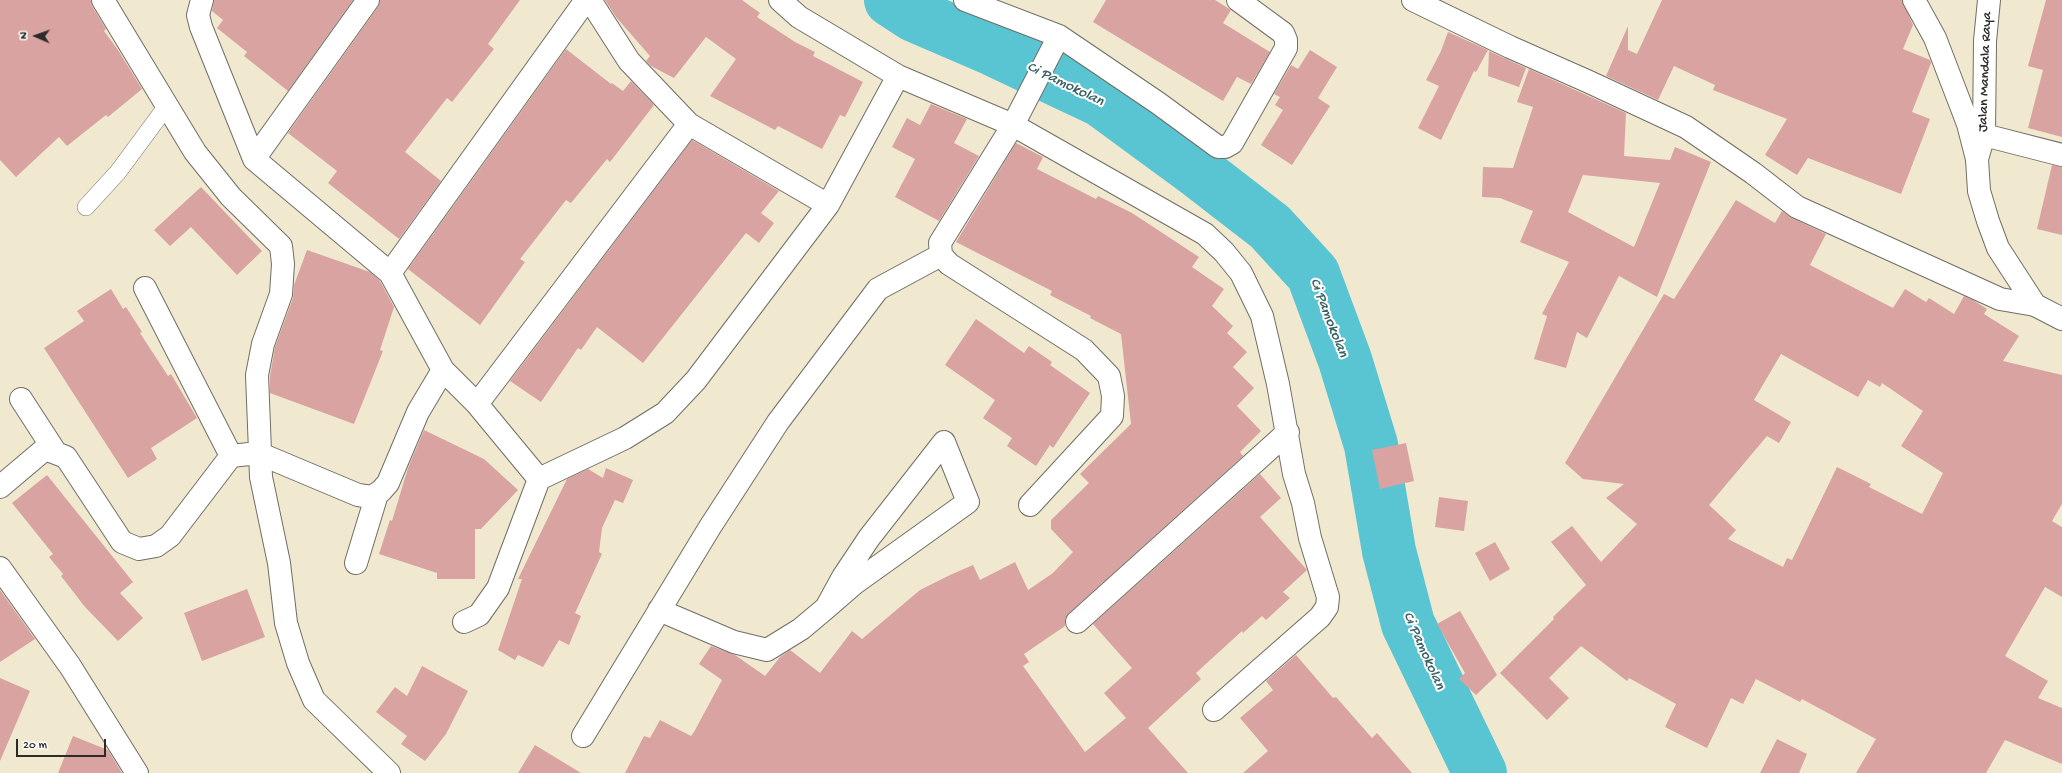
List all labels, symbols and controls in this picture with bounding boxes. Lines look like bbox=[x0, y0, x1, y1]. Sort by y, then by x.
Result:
street label: Jalan Mandala Raya bbox=[1976, 12, 1996, 132]
north arrow bbox=[16, 16, 56, 56]
text: N bbox=[18, 32, 30, 39]
water label: Ci Pamokolan bbox=[1024, 59, 1106, 111]
water label: Ci Pamokolan bbox=[1305, 276, 1351, 360]
water label: Ci Pamokolan bbox=[1398, 609, 1448, 693]
scale bar bbox=[18, 731, 108, 757]
text: 20 m bbox=[23, 739, 47, 753]

